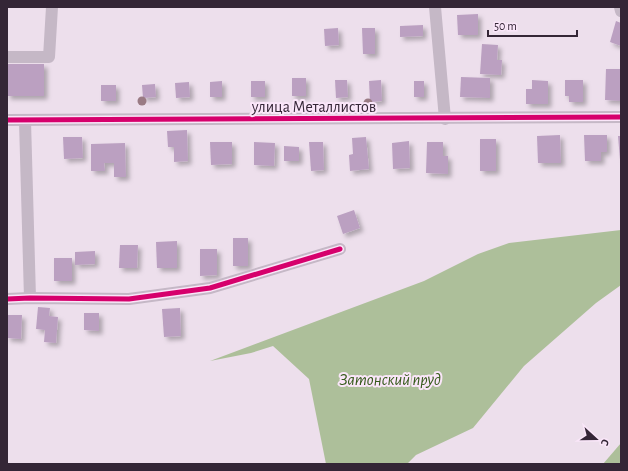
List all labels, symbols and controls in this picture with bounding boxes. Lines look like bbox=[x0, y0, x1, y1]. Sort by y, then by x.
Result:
scale bar bbox=[488, 12, 577, 38]
text: 50 m bbox=[494, 20, 517, 32]
street label: улица Металлистов bbox=[251, 99, 376, 116]
water label: Затонский пруд bbox=[339, 371, 441, 389]
north arrow bbox=[576, 419, 616, 459]
text: С bbox=[599, 438, 611, 447]

